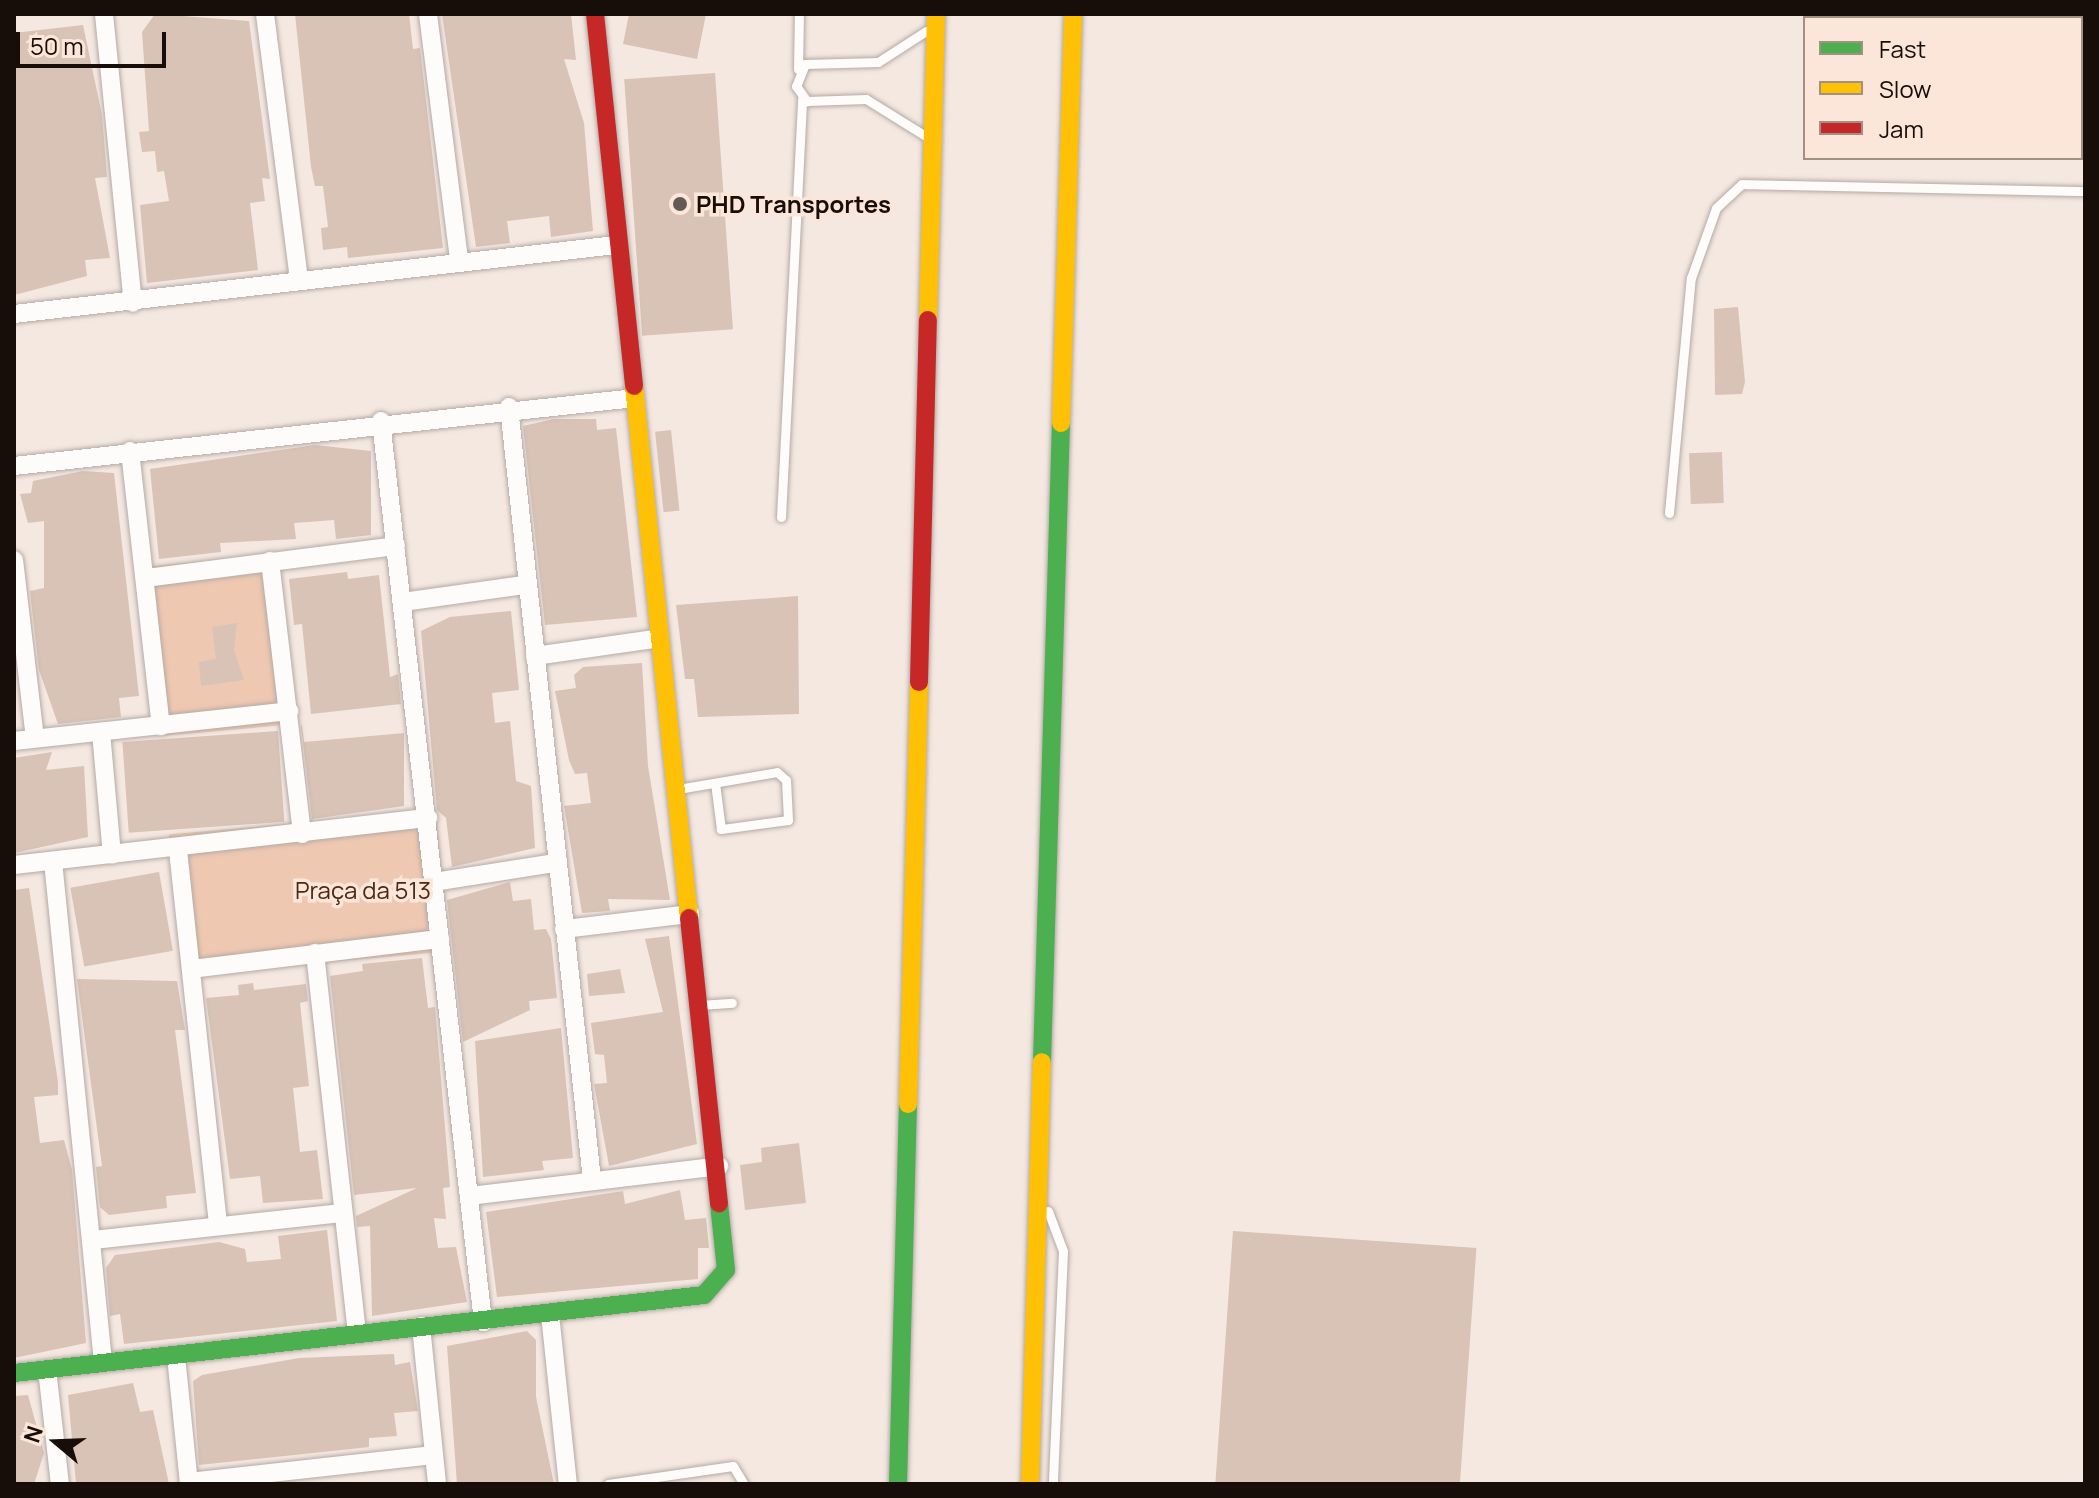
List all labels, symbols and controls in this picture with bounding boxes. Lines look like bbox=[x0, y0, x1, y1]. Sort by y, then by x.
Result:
scale bar bbox=[20, 16, 170, 66]
legend bbox=[1803, 16, 2083, 160]
text: 50 m bbox=[30, 29, 84, 62]
text: Fast bbox=[1879, 32, 1926, 65]
text: Slow bbox=[1879, 72, 1932, 105]
text: Jam bbox=[1879, 112, 1924, 145]
place label: PHD Transportes bbox=[696, 190, 891, 218]
marker: PHD Transportes bbox=[671, 195, 689, 213]
park label: Praça da 513 bbox=[295, 876, 431, 904]
north arrow bbox=[16, 1402, 96, 1482]
text: N bbox=[17, 1422, 50, 1447]

